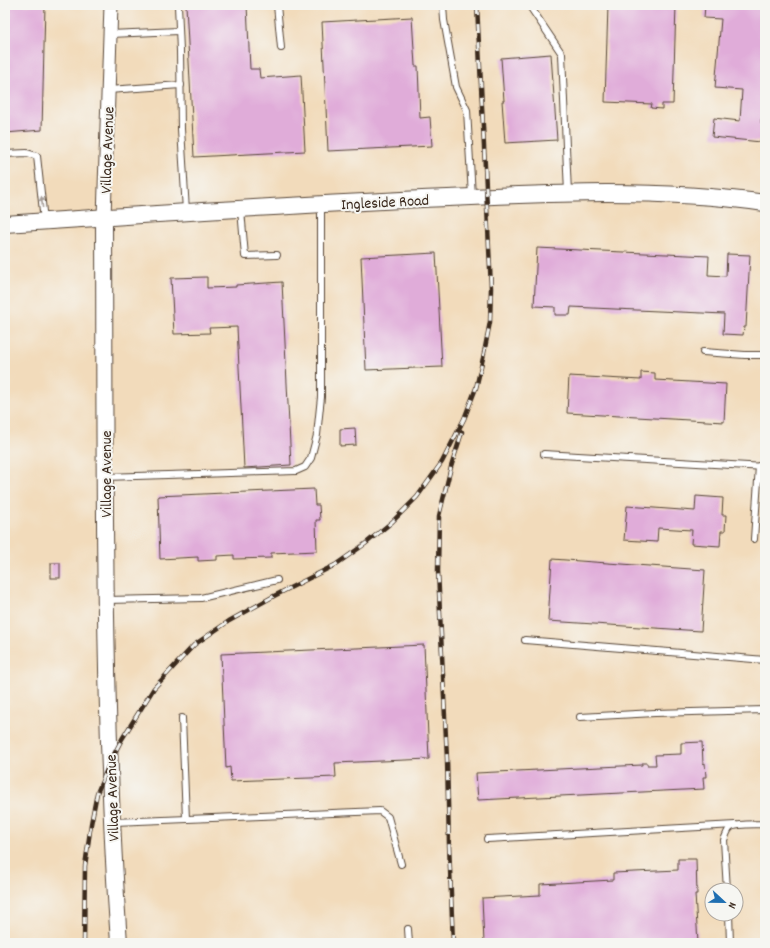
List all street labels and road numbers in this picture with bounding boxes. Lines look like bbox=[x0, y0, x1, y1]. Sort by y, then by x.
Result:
street label: Village Avenue bbox=[95, 106, 122, 194]
street label: Ingleside Road bbox=[341, 190, 430, 217]
street label: Village Avenue bbox=[96, 430, 119, 518]
street label: Village Avenue bbox=[100, 754, 127, 842]

